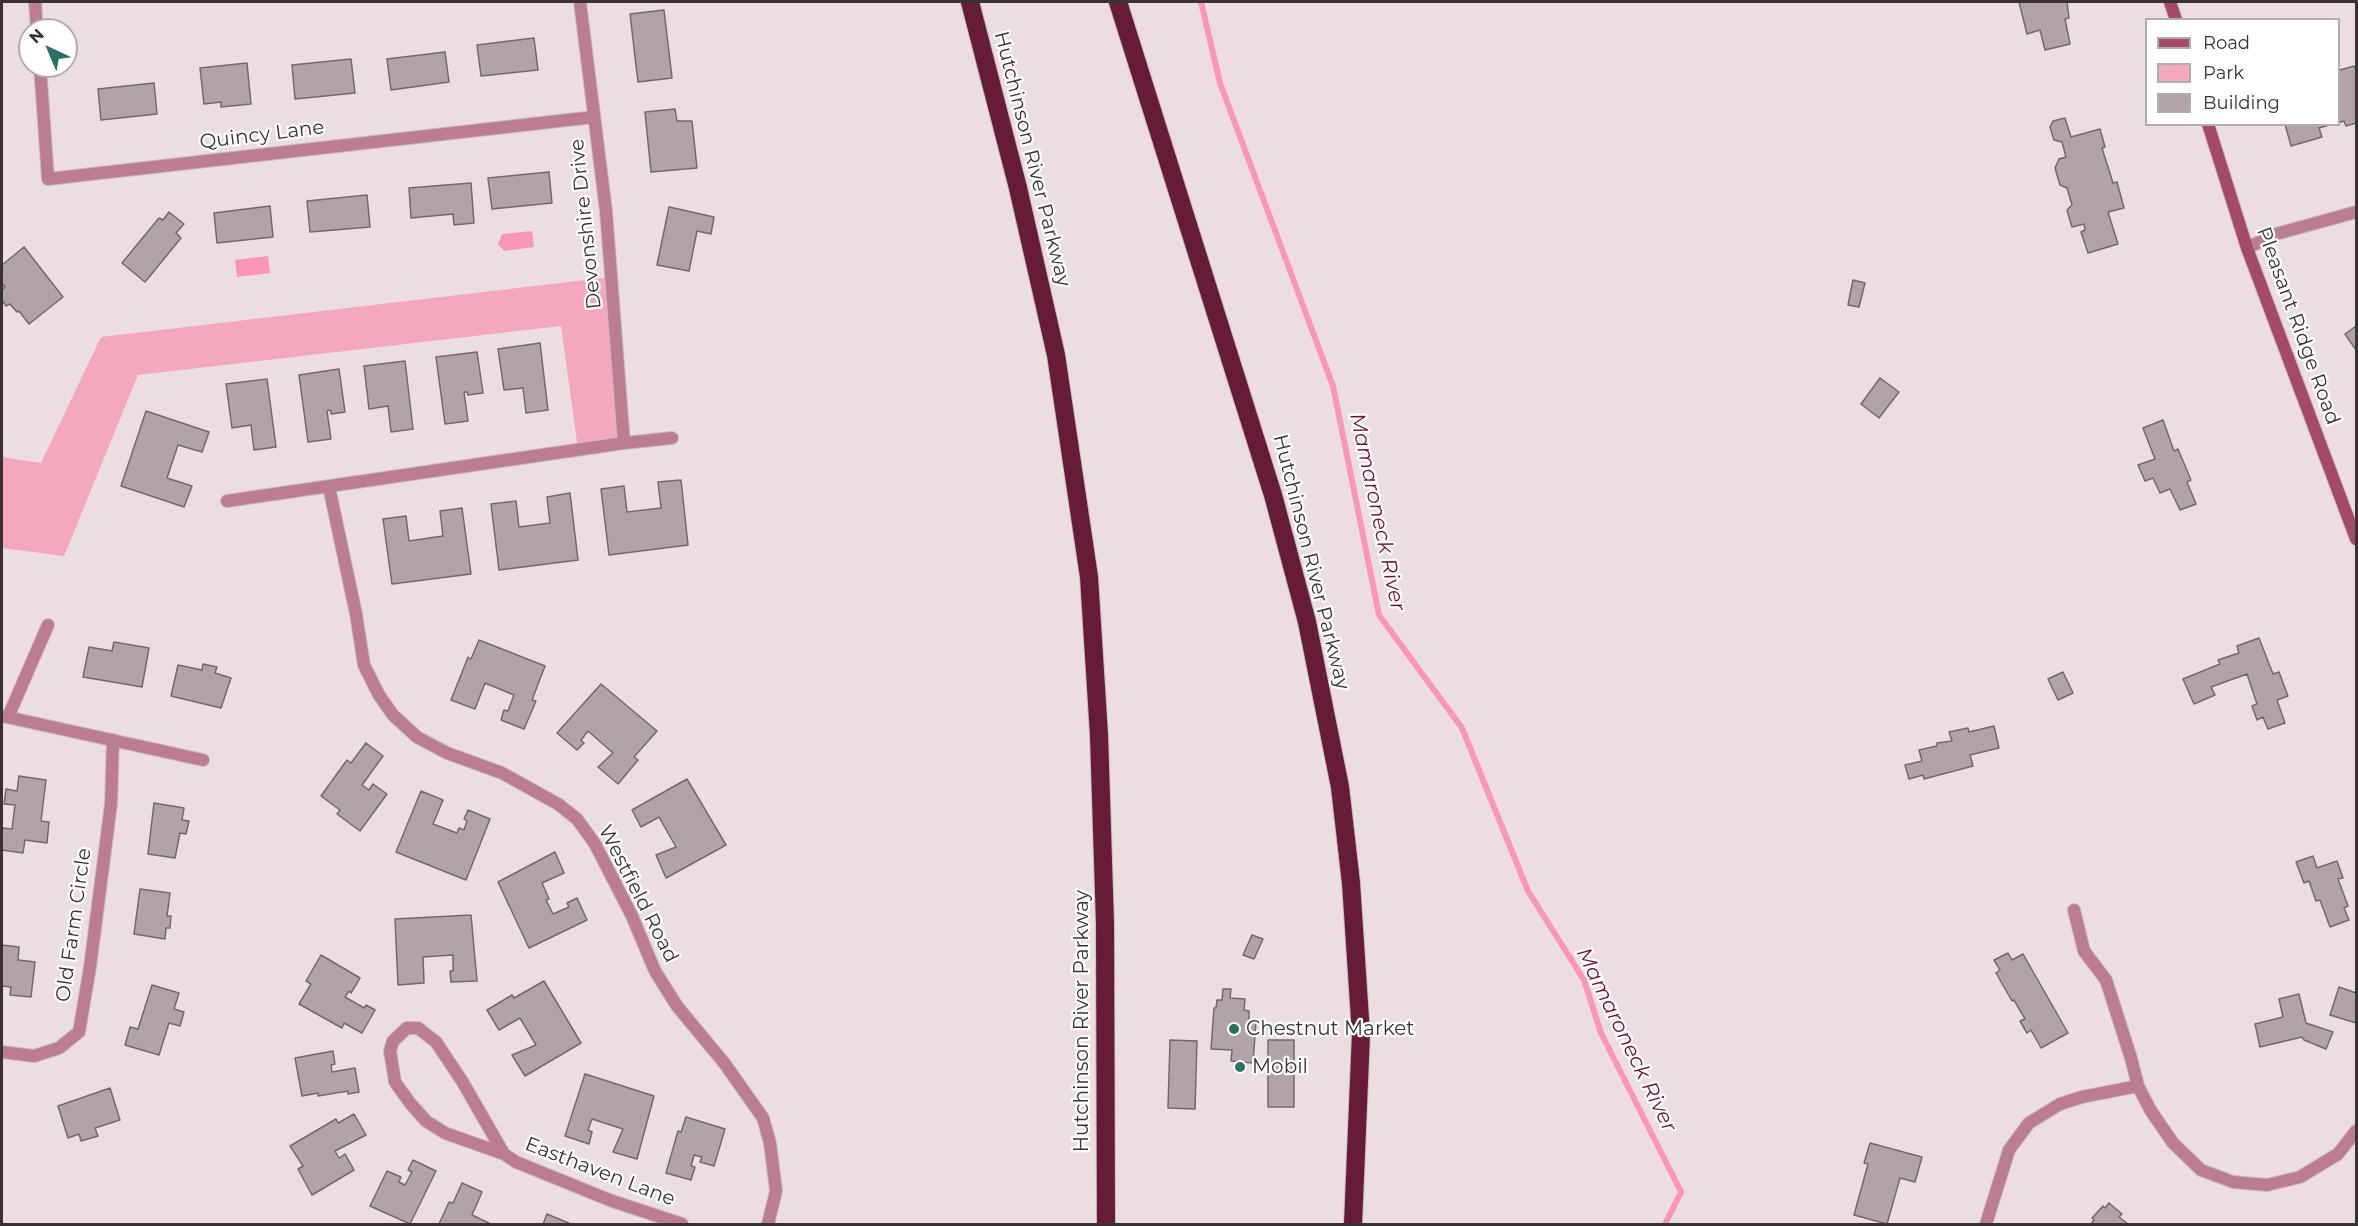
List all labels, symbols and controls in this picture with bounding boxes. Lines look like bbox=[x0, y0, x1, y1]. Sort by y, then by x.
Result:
north arrow bbox=[18, 18, 78, 78]
legend bbox=[2145, 18, 2340, 126]
text: N bbox=[25, 25, 48, 47]
street label: Hutchinson River Parkway bbox=[989, 29, 1075, 289]
text: Road bbox=[2203, 32, 2250, 54]
text: Park bbox=[2203, 62, 2244, 84]
text: Building bbox=[2203, 92, 2280, 114]
street label: Quincy Lane bbox=[198, 115, 326, 155]
street label: Devonshire Drive bbox=[565, 138, 607, 310]
street label: Pleasant Ridge Road bbox=[2251, 224, 2345, 428]
water label: Mamaroneck River bbox=[1344, 411, 1410, 613]
street label: Hutchinson River Parkway bbox=[1268, 432, 1354, 692]
street label: Westfield Road bbox=[593, 821, 683, 967]
street label: Old Farm Circle bbox=[51, 846, 97, 1004]
street label: Hutchinson River Parkway bbox=[1070, 890, 1094, 1152]
water label: Mamaroneck River bbox=[1570, 944, 1682, 1136]
place label: Chestnut Market bbox=[1246, 1017, 1414, 1041]
marker: Chestnut Market bbox=[1227, 1022, 1241, 1036]
place label: Mobil bbox=[1252, 1055, 1308, 1079]
marker: Mobil bbox=[1233, 1060, 1247, 1074]
street label: Easthaven Lane bbox=[522, 1132, 678, 1212]

